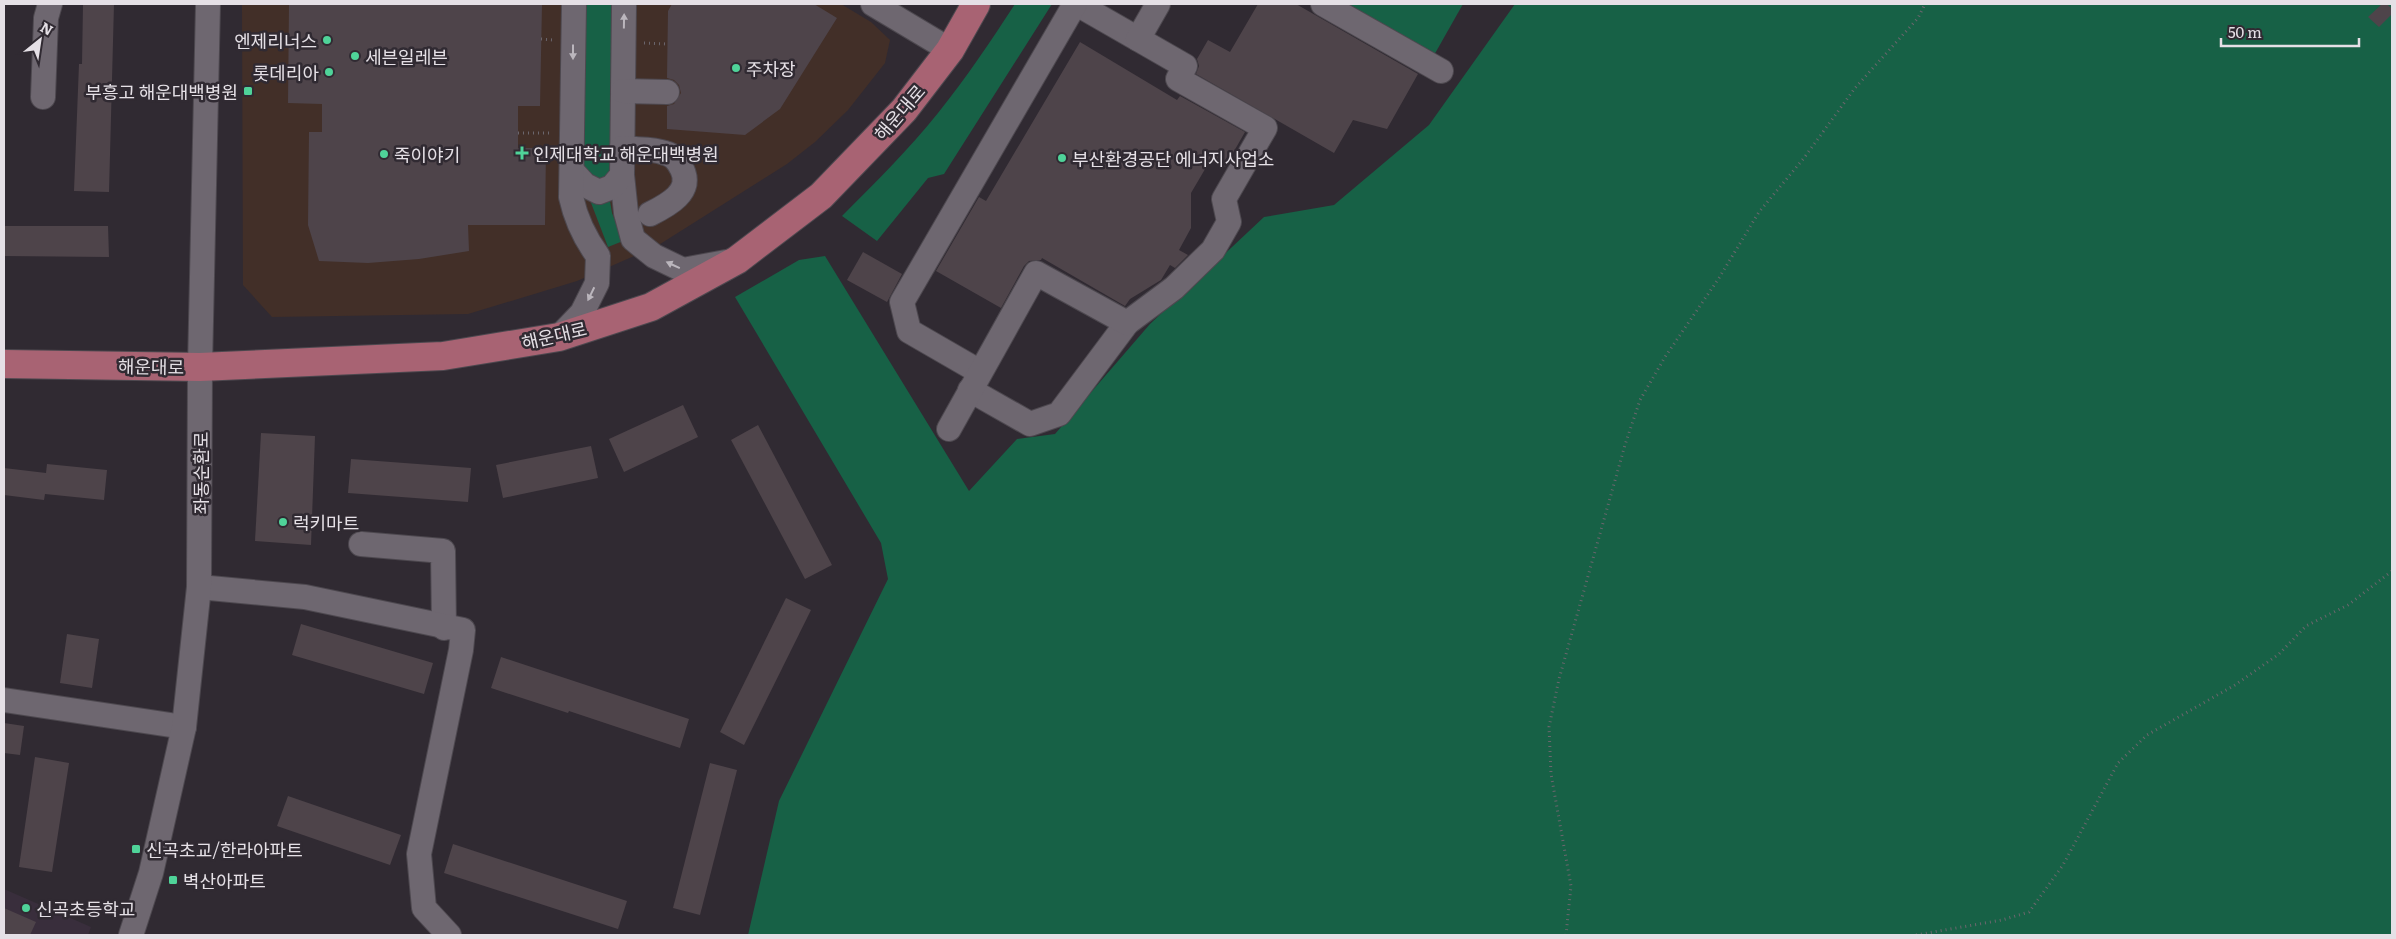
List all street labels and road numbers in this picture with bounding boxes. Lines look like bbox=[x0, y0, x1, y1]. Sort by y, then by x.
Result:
street label: 해운대로 bbox=[867, 78, 931, 146]
street label: 해운대로 bbox=[519, 314, 589, 356]
street label: 해운대로 bbox=[118, 352, 184, 380]
street label: 좌동순환로 bbox=[187, 432, 214, 514]

